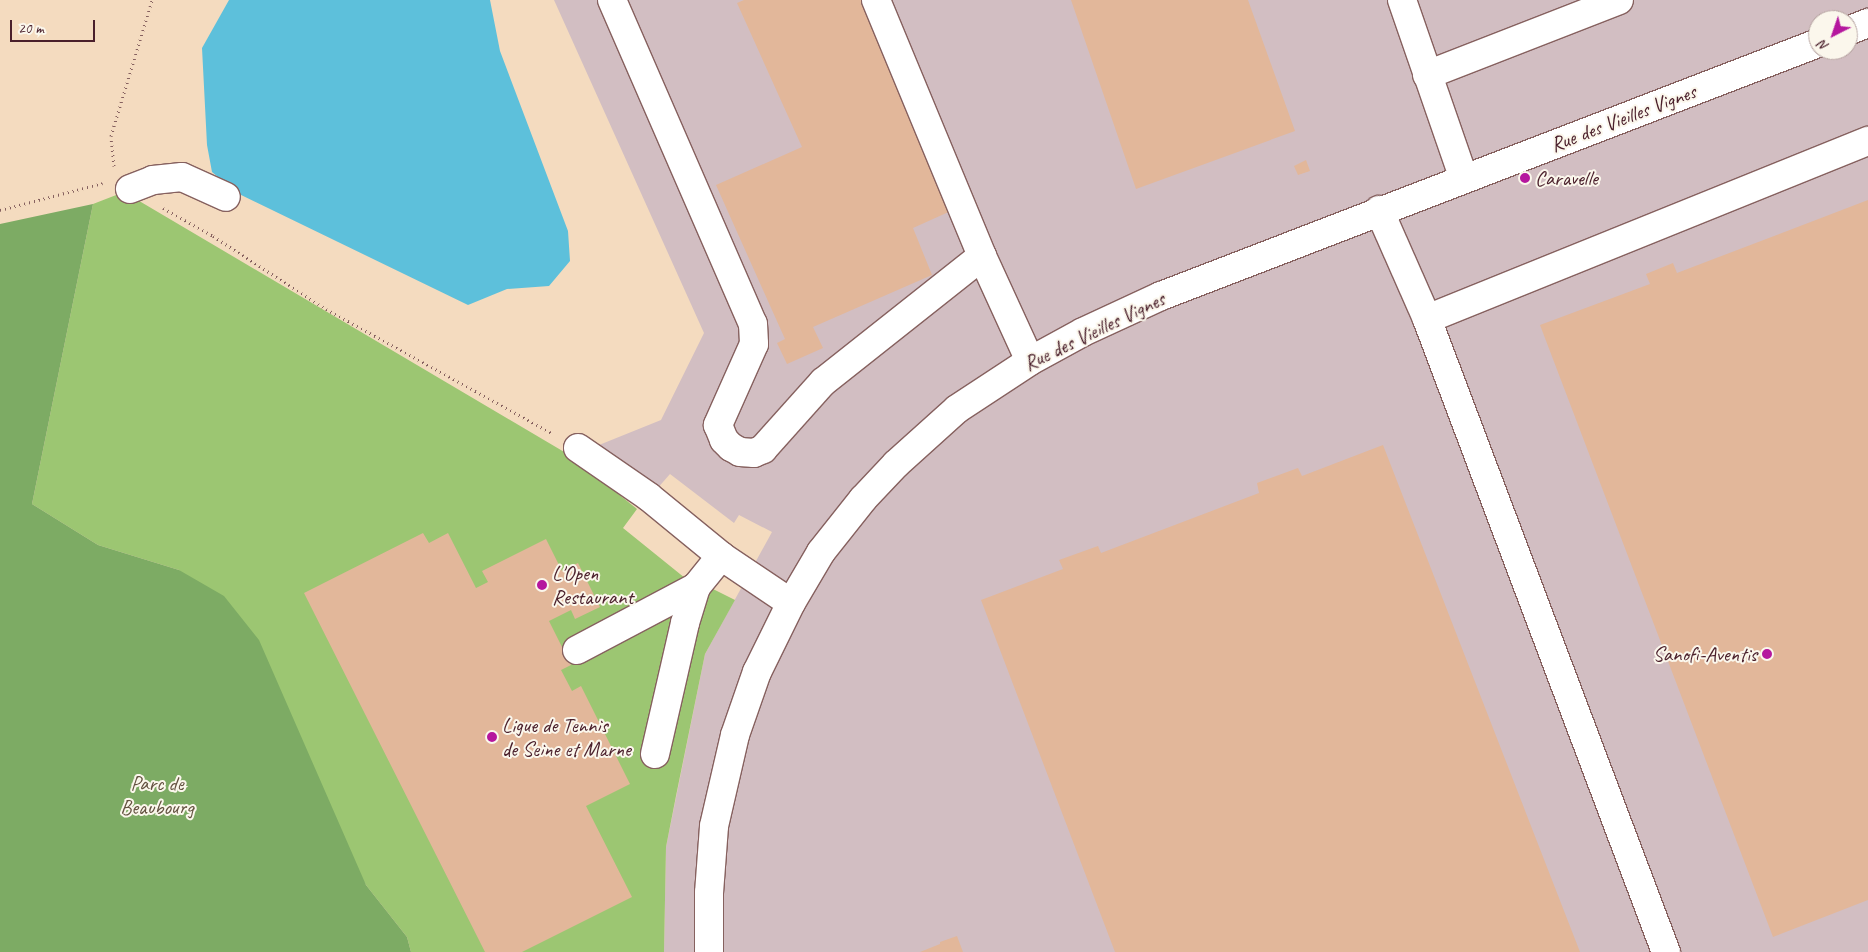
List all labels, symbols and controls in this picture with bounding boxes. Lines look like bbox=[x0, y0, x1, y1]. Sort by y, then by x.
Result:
scale bar bbox=[12, 10, 98, 42]
north arrow bbox=[1808, 10, 1858, 60]
text: 20 m bbox=[18, 19, 44, 38]
text: N bbox=[1815, 37, 1832, 55]
street label: Rue des Vieilles Vignes bbox=[1547, 79, 1699, 157]
place label: Caravelle bbox=[1535, 165, 1598, 191]
marker: Caravelle bbox=[1519, 172, 1531, 184]
street label: Rue des Vieilles Vignes bbox=[1019, 286, 1169, 376]
place label: L'Open Restaurant bbox=[552, 560, 633, 610]
marker: L'Open Restaurant bbox=[536, 579, 548, 591]
place label: Sanofi-Aventis bbox=[1653, 641, 1757, 667]
marker: Sanofi-Aventis bbox=[1761, 648, 1773, 660]
place label: Ligue de Tennis de Seine et Marne bbox=[502, 712, 631, 762]
marker: Ligue de Tennis de Seine et Marne bbox=[486, 731, 498, 743]
park label: Parc de Beaubourg bbox=[120, 770, 194, 820]

